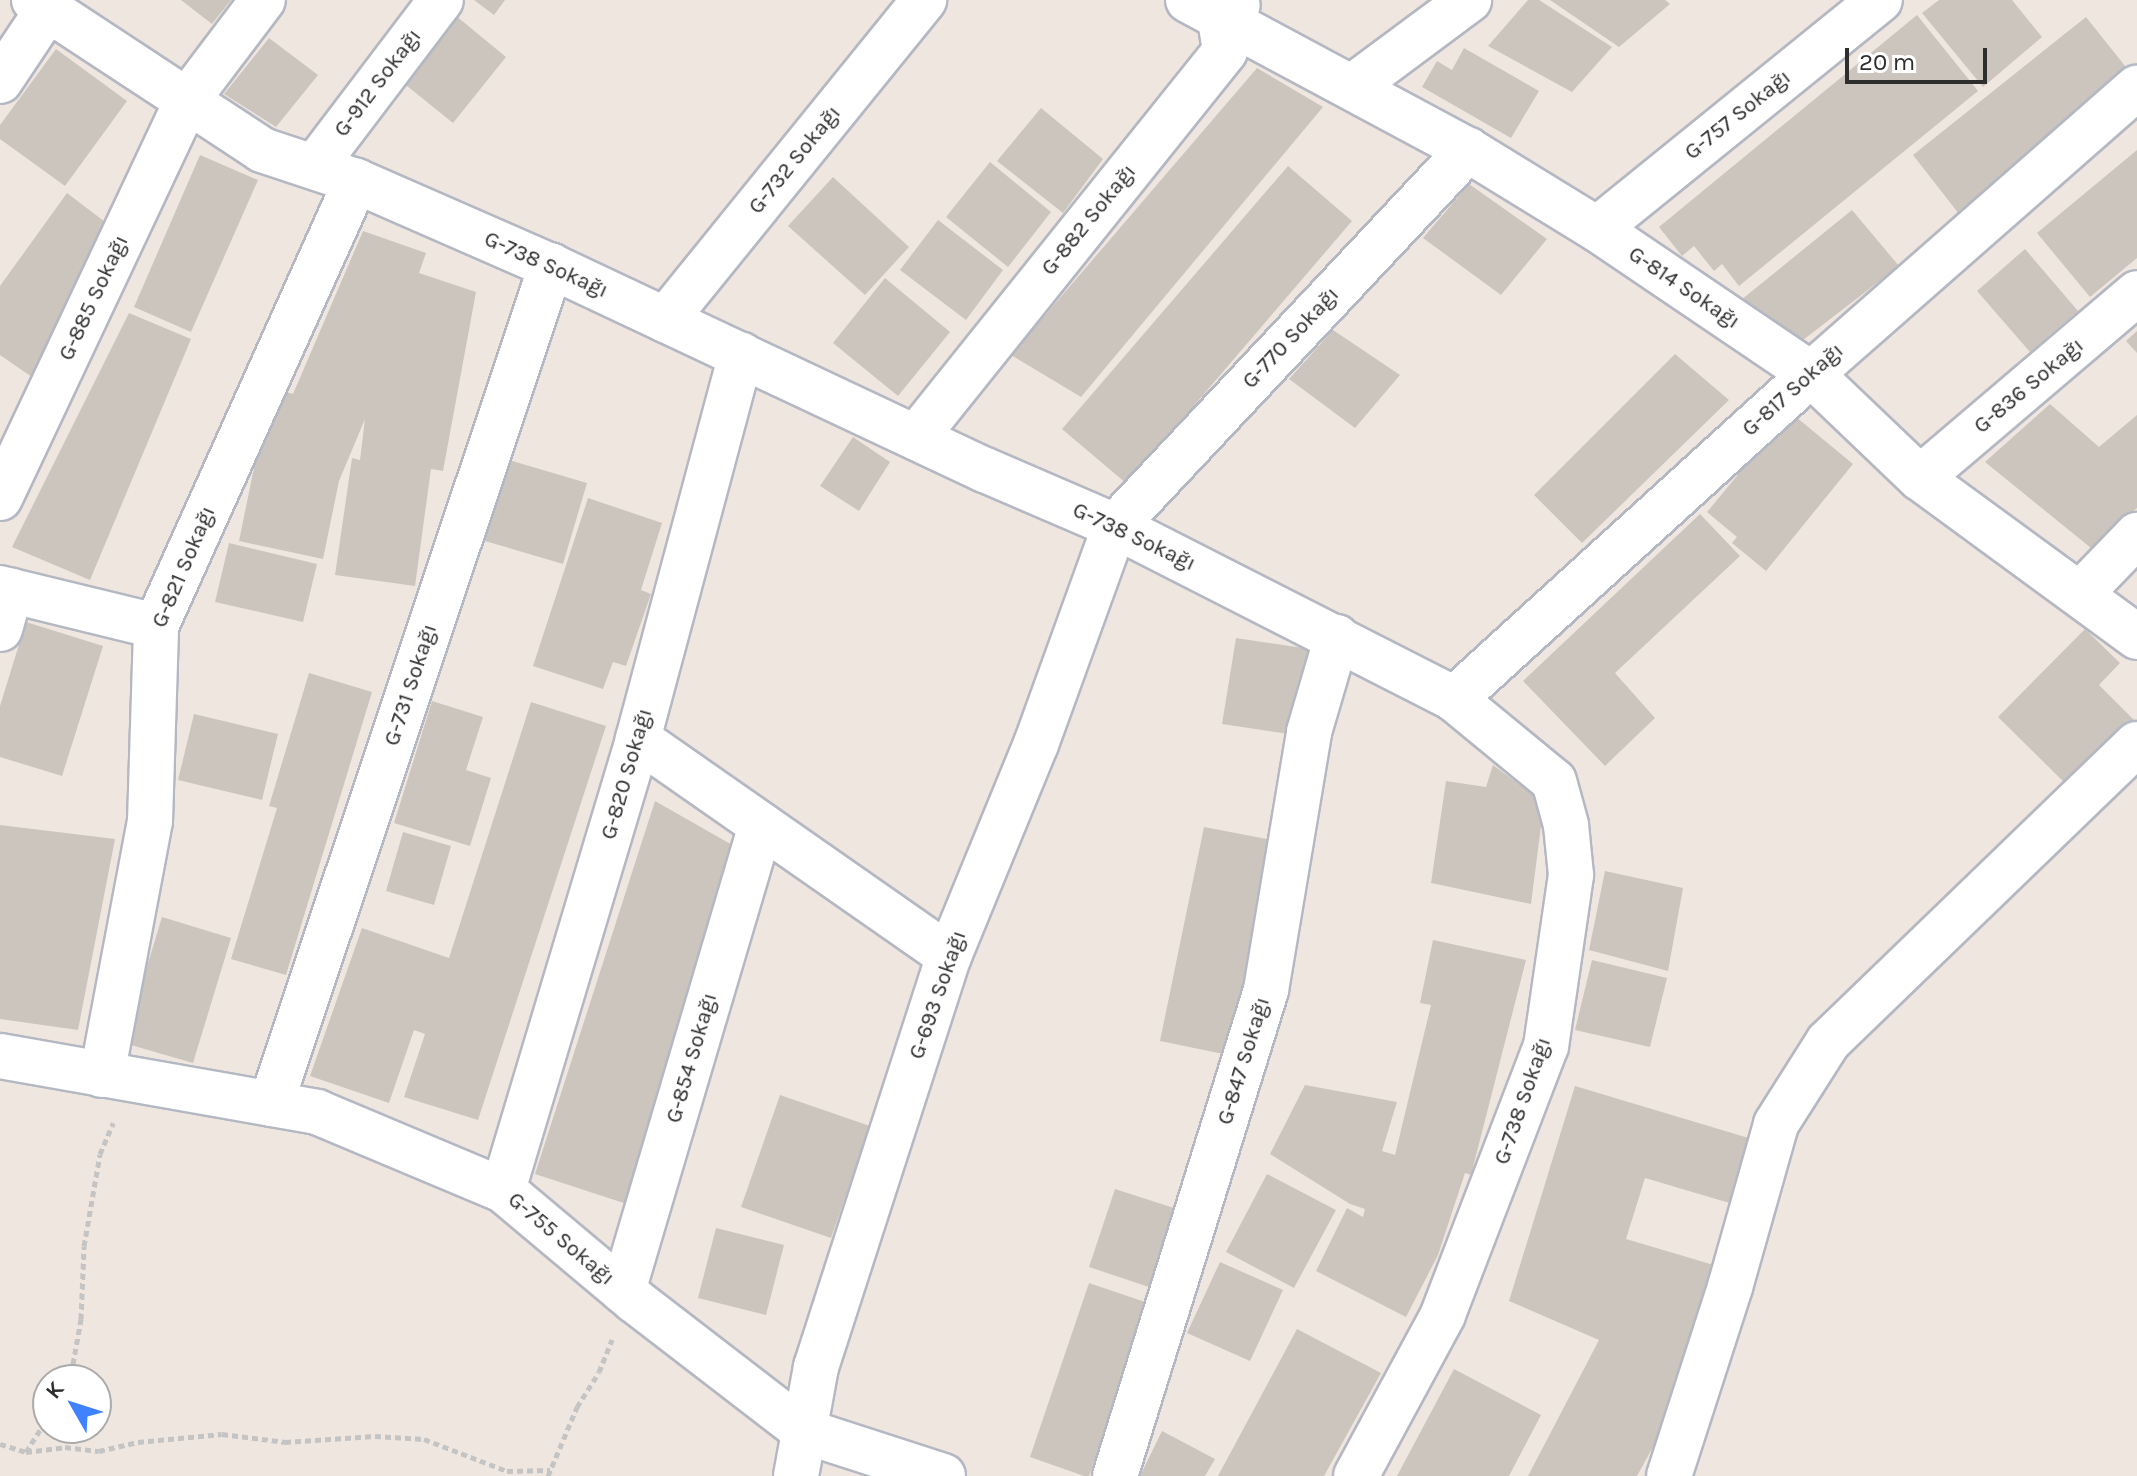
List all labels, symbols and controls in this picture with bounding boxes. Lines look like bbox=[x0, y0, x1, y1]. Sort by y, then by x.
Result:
street label: G-912 Sokağı bbox=[329, 24, 427, 142]
scale bar bbox=[1849, 32, 1991, 82]
text: 20 m bbox=[1859, 48, 1915, 76]
street label: G-757 Sokağı bbox=[1680, 64, 1796, 166]
street label: G-732 Sokağı bbox=[743, 100, 847, 220]
street label: G-882 Sokağı bbox=[1036, 159, 1142, 281]
street label: G-738 Sokağı bbox=[480, 226, 612, 304]
street label: G-885 Sokağı bbox=[53, 231, 135, 365]
street label: G-814 Sokağı bbox=[1623, 241, 1745, 335]
street label: G-770 Sokağı bbox=[1237, 282, 1345, 394]
street label: G-836 Sokağı bbox=[1969, 333, 2089, 439]
street label: G-817 Sokağı bbox=[1737, 338, 1849, 442]
street label: G-738 Sokağı bbox=[1068, 497, 1200, 577]
street label: G-821 Sokağı bbox=[147, 502, 221, 632]
street label: G-731 Sokağı bbox=[379, 621, 443, 749]
street label: G-820 Sokağı bbox=[596, 705, 658, 843]
street label: G-693 Sokağı bbox=[904, 927, 972, 1063]
street label: G-854 Sokağı bbox=[661, 990, 723, 1126]
street label: G-847 Sokağı bbox=[1212, 994, 1276, 1128]
street label: G-738 Sokağı bbox=[1489, 1034, 1557, 1168]
street label: G-755 Sokağı bbox=[502, 1187, 620, 1291]
north arrow bbox=[32, 1364, 112, 1444]
text: K bbox=[40, 1376, 70, 1404]

